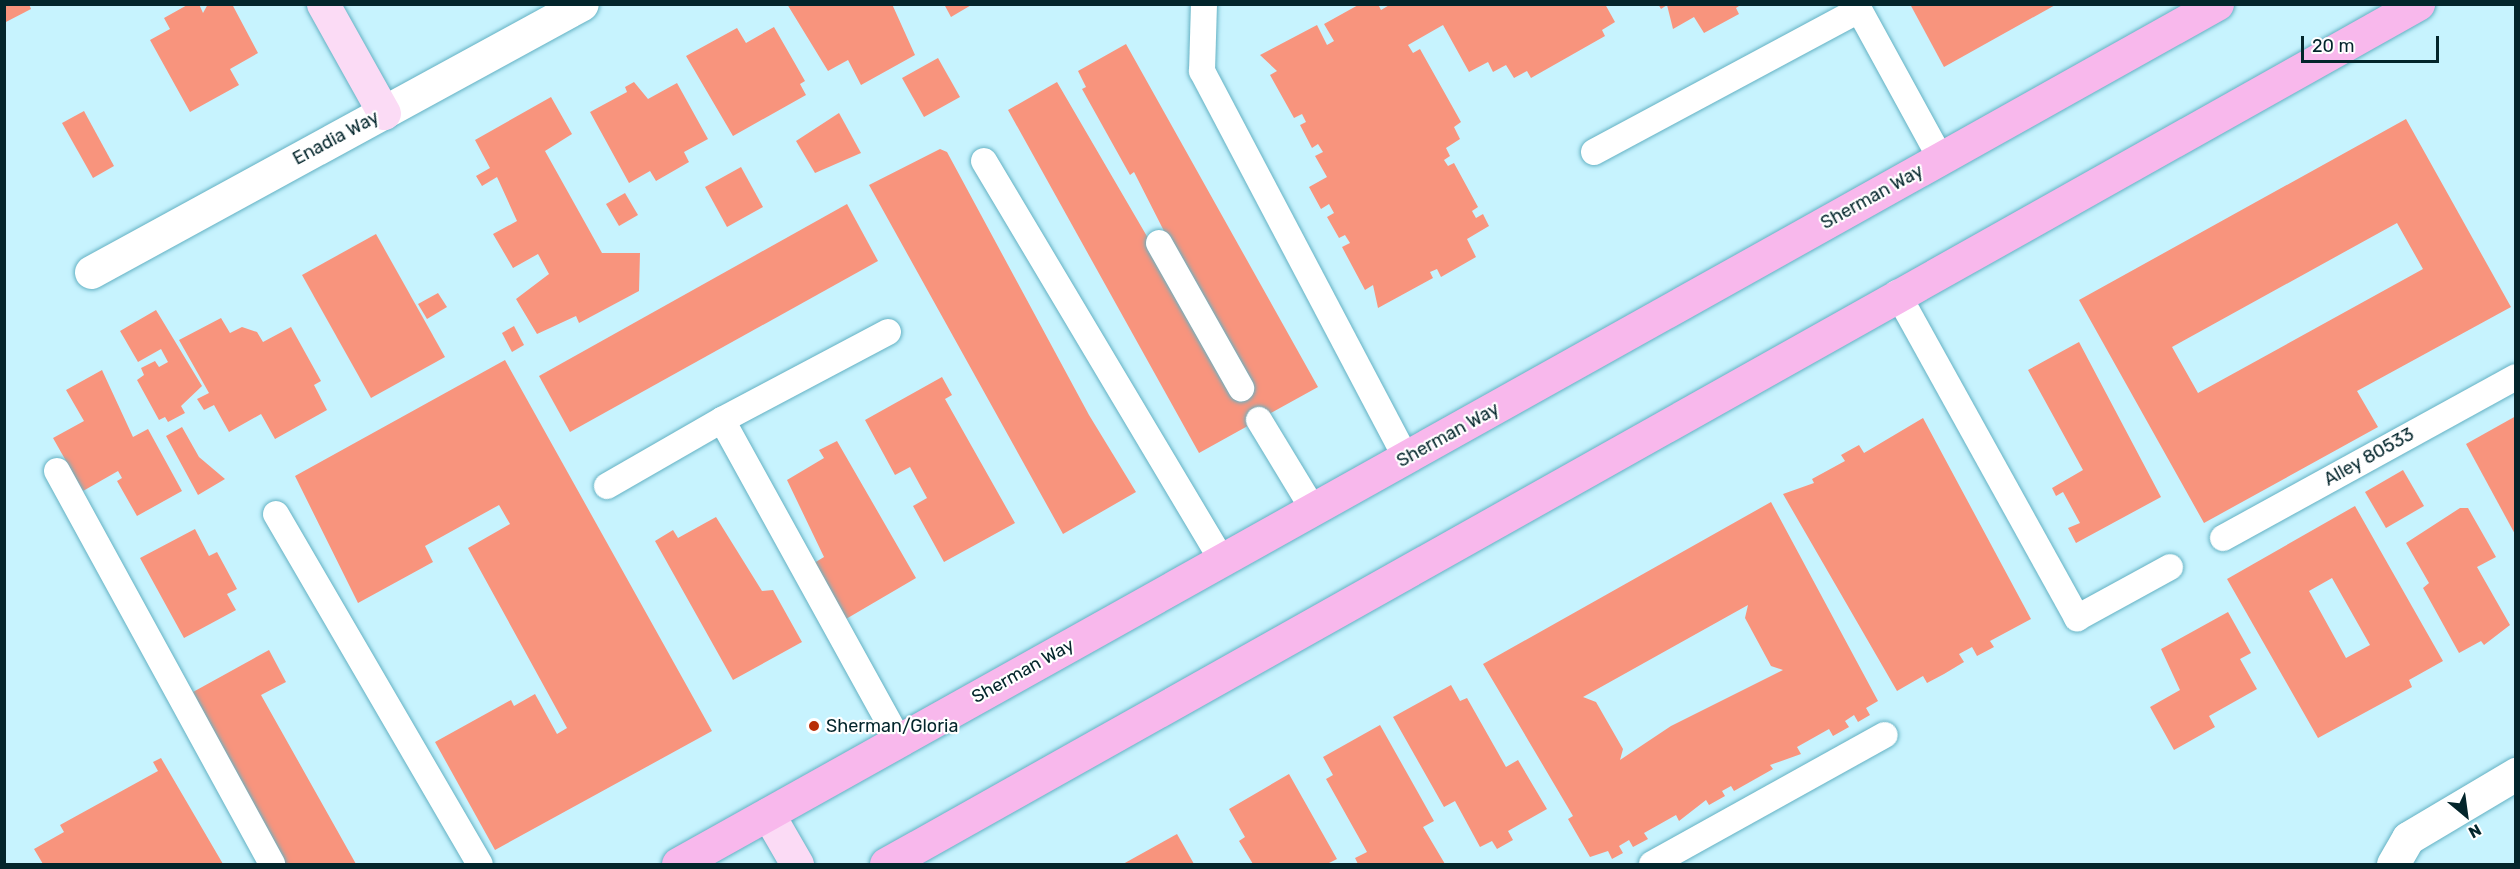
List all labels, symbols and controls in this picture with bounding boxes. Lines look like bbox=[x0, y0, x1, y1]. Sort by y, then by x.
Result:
scale bar bbox=[2304, 24, 2442, 62]
text: 20 m bbox=[2312, 35, 2354, 57]
street label: Enadia Way bbox=[289, 106, 383, 170]
street label: Sherman Way bbox=[1817, 160, 1927, 234]
street label: Sherman Way bbox=[1393, 398, 1503, 472]
street label: Alley 80533 bbox=[2320, 423, 2418, 491]
street label: Sherman Way bbox=[968, 634, 1078, 708]
place label: Sherman/Gloria bbox=[826, 715, 958, 737]
marker: Sherman/Gloria bbox=[807, 719, 821, 733]
north arrow bbox=[2436, 785, 2496, 845]
text: N bbox=[2465, 820, 2485, 842]

